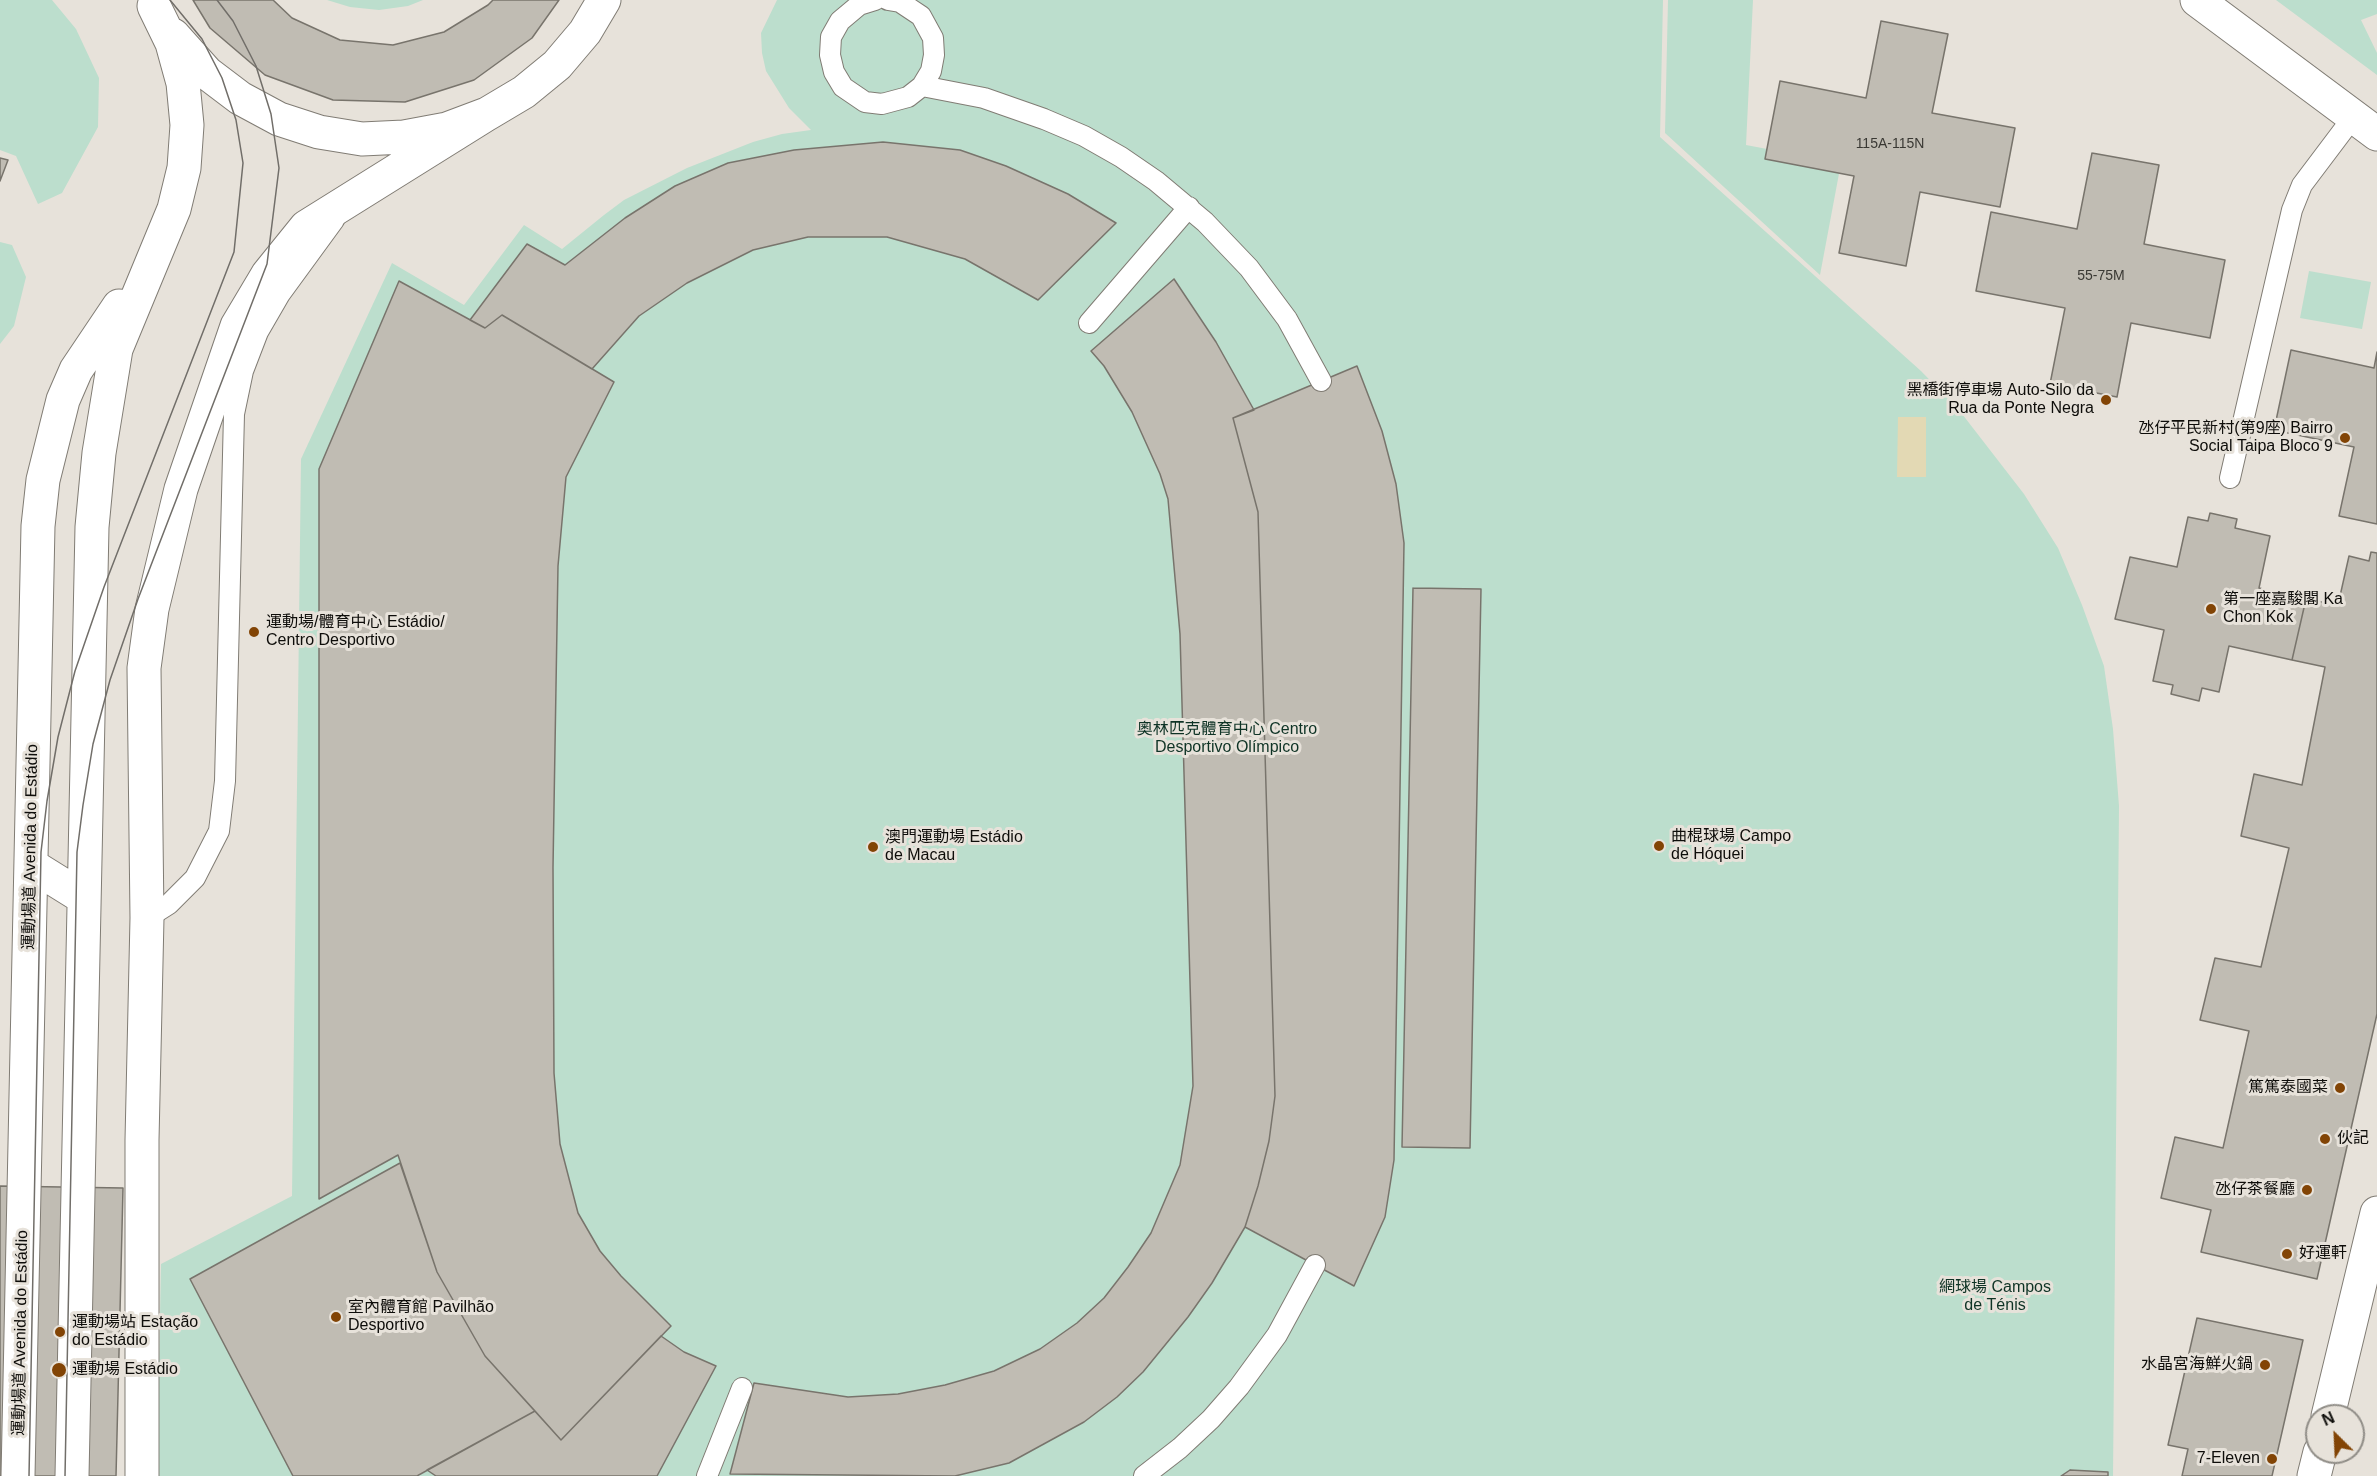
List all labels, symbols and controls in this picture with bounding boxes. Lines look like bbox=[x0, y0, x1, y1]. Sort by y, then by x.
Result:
house number: 115A-115N bbox=[1856, 136, 1924, 152]
house number: 55-75M bbox=[2077, 268, 2125, 284]
place label: 黑橋街停車場 Auto-Silo da Rua da Ponte Negra bbox=[1906, 381, 2094, 419]
marker: 黑橋街停車場 Auto-Silo da Rua da Ponte Negra bbox=[2099, 393, 2113, 407]
place label: 氹仔平民新村(第9座) Bairro Social Taipa Bloco 9 bbox=[2138, 419, 2333, 457]
marker: 氹仔平民新村(第9座) Bairro Social Taipa Bloco 9 bbox=[2338, 431, 2352, 445]
place label: 第一座嘉駿閣 Ka Chon Kok bbox=[2223, 590, 2343, 628]
marker: 第一座嘉駿閣 Ka Chon Kok bbox=[2204, 602, 2218, 616]
place label: 運動場/體育中心 Estádio/ Centro Desportivo bbox=[266, 613, 445, 651]
marker: 運動場/體育中心 Estádio/ Centro Desportivo bbox=[247, 625, 261, 639]
park label: 奧林匹克體育中心 Centro Desportivo Olímpico bbox=[1137, 720, 1317, 758]
street label: 運動場道 Avenida do Estádio bbox=[20, 744, 42, 950]
place label: 曲棍球場 Campo de Hóquei bbox=[1671, 827, 1791, 865]
place label: 澳門運動場 Estádio de Macau bbox=[885, 828, 1023, 866]
marker: 曲棍球場 Campo de Hóquei bbox=[1652, 839, 1666, 853]
marker: 澳門運動場 Estádio de Macau bbox=[866, 840, 880, 854]
place label: 篤篤泰國菜 bbox=[2248, 1078, 2328, 1098]
marker: 篤篤泰國菜 bbox=[2333, 1081, 2347, 1095]
place label: 伙記 bbox=[2337, 1129, 2369, 1149]
marker: 伙記 bbox=[2318, 1132, 2332, 1146]
place label: 氹仔茶餐廳 bbox=[2215, 1180, 2295, 1200]
marker: 氹仔茶餐廳 bbox=[2300, 1183, 2314, 1197]
street label: 運動場道 Avenida do Estádio bbox=[10, 1230, 32, 1436]
place label: 好運軒 bbox=[2299, 1244, 2347, 1264]
marker: 好運軒 bbox=[2280, 1247, 2294, 1261]
park label: 網球場 Campos de Ténis bbox=[1939, 1278, 2051, 1316]
place label: 室內體育館 Pavilhão Desportivo bbox=[348, 1298, 494, 1336]
marker: 室內體育館 Pavilhão Desportivo bbox=[329, 1310, 343, 1324]
place label: 運動場站 Estação do Estádio bbox=[72, 1313, 198, 1351]
marker: 運動場站 Estação do Estádio bbox=[53, 1325, 67, 1339]
place label: 水晶宮海鮮火鍋 bbox=[2141, 1355, 2253, 1375]
marker: 水晶宮海鮮火鍋 bbox=[2258, 1358, 2272, 1372]
place label: 運動場 Estádio bbox=[72, 1360, 178, 1380]
marker: 運動場 Estádio bbox=[50, 1361, 68, 1379]
north arrow bbox=[2305, 1404, 2365, 1464]
text: N bbox=[2320, 1409, 2337, 1429]
place label: 7-Eleven bbox=[2197, 1449, 2260, 1469]
marker: 7-Eleven bbox=[2265, 1452, 2279, 1466]

